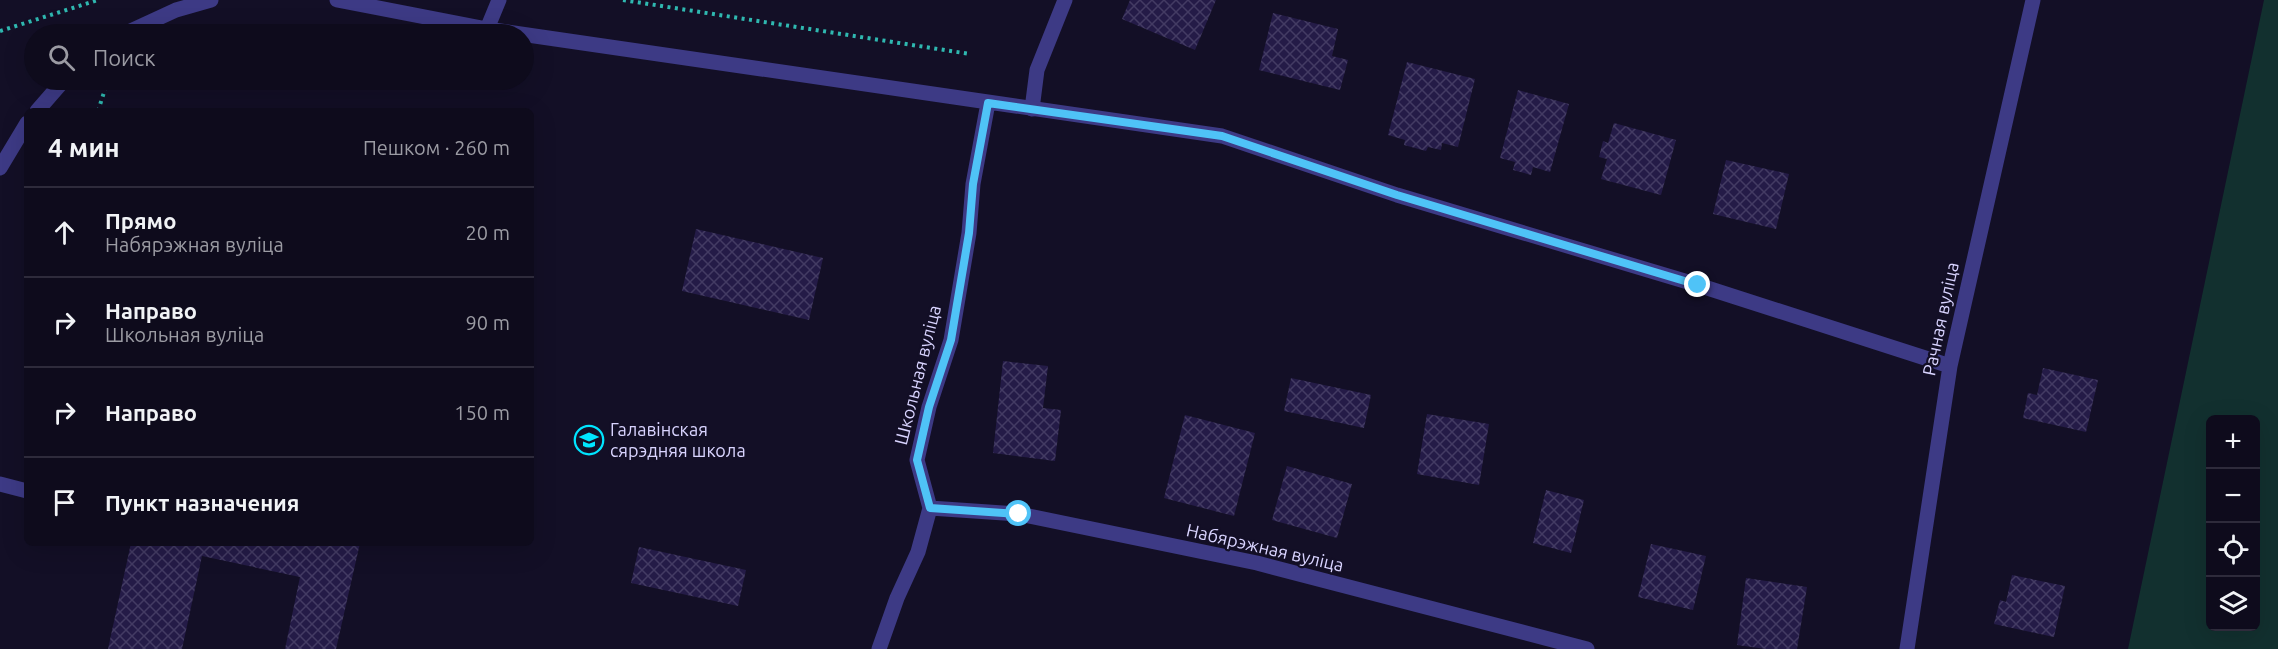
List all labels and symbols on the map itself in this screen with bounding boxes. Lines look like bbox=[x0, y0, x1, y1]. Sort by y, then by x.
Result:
street label: Рачная вуліца bbox=[1918, 260, 1962, 377]
route end bbox=[1684, 271, 1710, 297]
street label: Школьная вуліца bbox=[890, 303, 944, 447]
place label: Галавінская сярэдняя школа bbox=[610, 419, 746, 460]
school or university icon: Галавінская сярэдняя школа bbox=[573, 424, 605, 456]
route start bbox=[1005, 500, 1031, 526]
street label: Набярэжная вуліца bbox=[1185, 519, 1346, 575]

